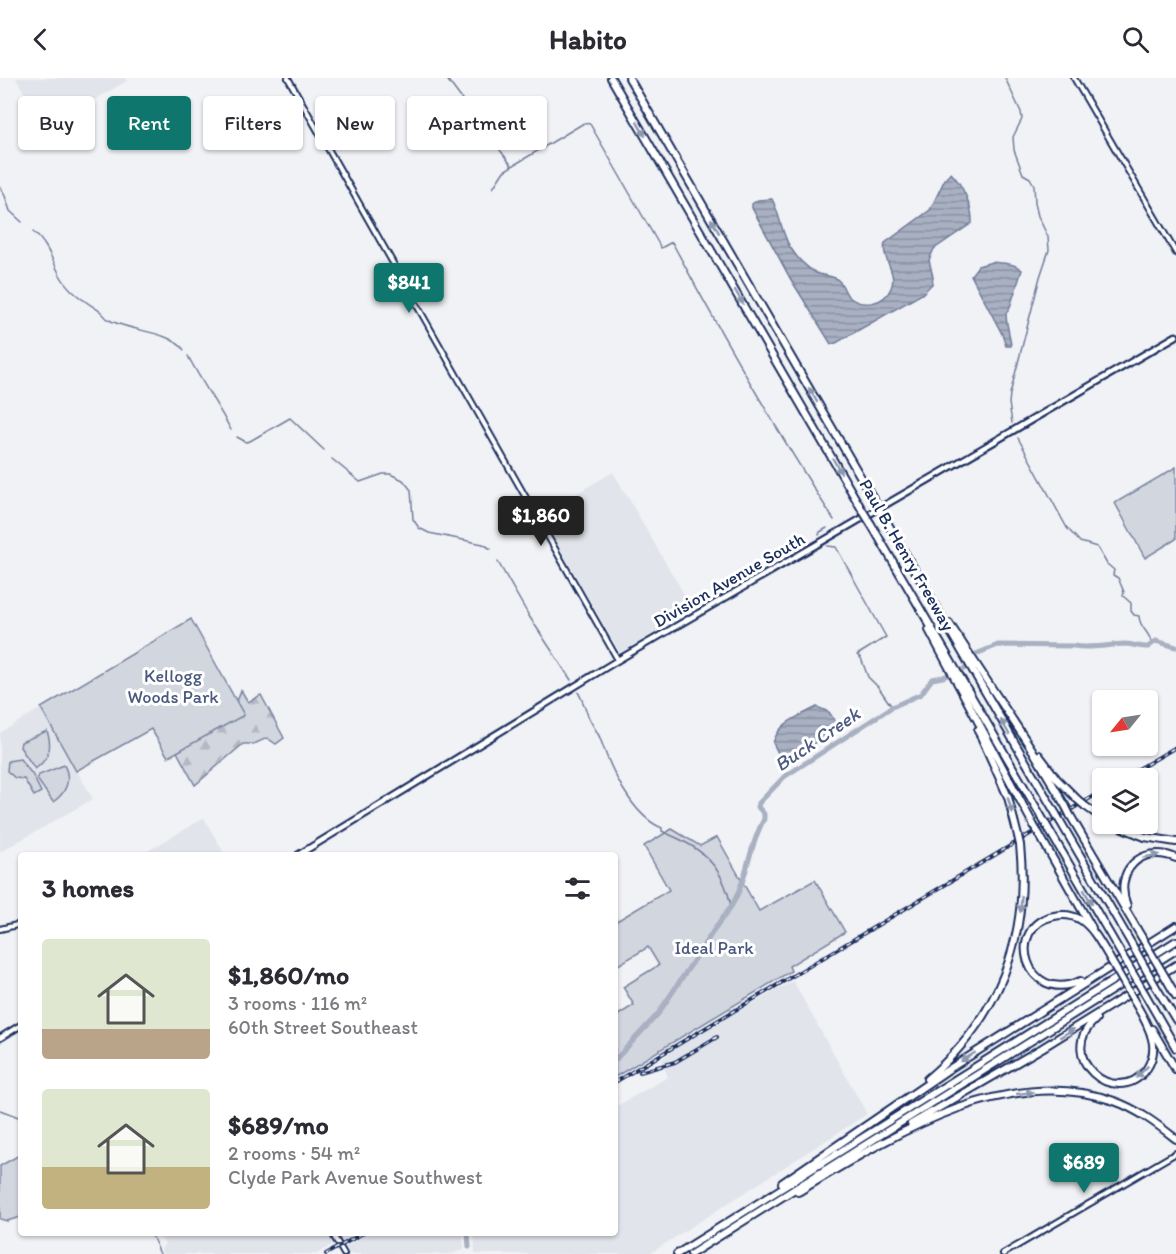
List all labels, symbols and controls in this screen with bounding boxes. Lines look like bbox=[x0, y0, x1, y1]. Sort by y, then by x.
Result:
icon: back bbox=[24, 23, 57, 56]
text: Habito bbox=[549, 23, 627, 56]
icon: search bbox=[1119, 23, 1152, 56]
chip: Buy bbox=[18, 96, 95, 150]
chip: Rent bbox=[107, 96, 191, 150]
chip: Filters bbox=[203, 96, 303, 150]
chip: New bbox=[315, 96, 395, 150]
chip: Apartment bbox=[407, 96, 547, 150]
one-way arrow bbox=[635, 121, 646, 137]
one-way arrow bbox=[710, 217, 720, 234]
pin: $841 bbox=[373, 263, 445, 314]
text: $841 bbox=[388, 270, 430, 294]
one-way arrow bbox=[734, 289, 744, 306]
one-way arrow bbox=[808, 386, 818, 403]
one-way arrow bbox=[831, 458, 842, 474]
street label: Paul B. Henry Freeway bbox=[854, 475, 960, 635]
pin: $1,860 bbox=[492, 496, 590, 547]
text: $1,860 bbox=[512, 503, 570, 527]
street label: Division Avenue South bbox=[649, 528, 809, 632]
park label: Kellogg Woods Park bbox=[127, 665, 219, 708]
north arrow bbox=[1092, 690, 1158, 756]
map controls bbox=[1092, 690, 1158, 834]
water label: Buck Creek bbox=[770, 701, 866, 776]
one-way arrow bbox=[1000, 718, 1010, 735]
button: layers bbox=[1092, 768, 1158, 834]
one-way arrow bbox=[1006, 796, 1015, 814]
one-way arrow bbox=[1142, 850, 1161, 860]
text: 3 homes bbox=[42, 872, 134, 904]
icon: filters bbox=[561, 872, 594, 905]
one-way arrow bbox=[1083, 889, 1094, 905]
one-way arrow bbox=[1016, 894, 1026, 913]
park label: Ideal Park bbox=[674, 937, 754, 959]
text: $1,860/mo bbox=[228, 959, 349, 991]
icon: home bbox=[90, 963, 162, 1035]
text: 3 rooms · 116 m² bbox=[228, 991, 367, 1015]
text: 60th Street Southeast bbox=[228, 1015, 418, 1039]
one-way arrow bbox=[1059, 1027, 1075, 1038]
one-way arrow bbox=[960, 1051, 976, 1062]
one-way arrow bbox=[1134, 1065, 1149, 1079]
one-way arrow bbox=[1016, 1088, 1035, 1098]
text: $689/mo bbox=[228, 1109, 329, 1141]
icon: home bbox=[90, 1113, 162, 1185]
text: 2 rooms · 54 m² bbox=[228, 1141, 360, 1165]
pin: $689 bbox=[1048, 1143, 1120, 1194]
text: $689 bbox=[1063, 1150, 1105, 1174]
text: Clyde Park Avenue Southwest bbox=[228, 1165, 482, 1189]

